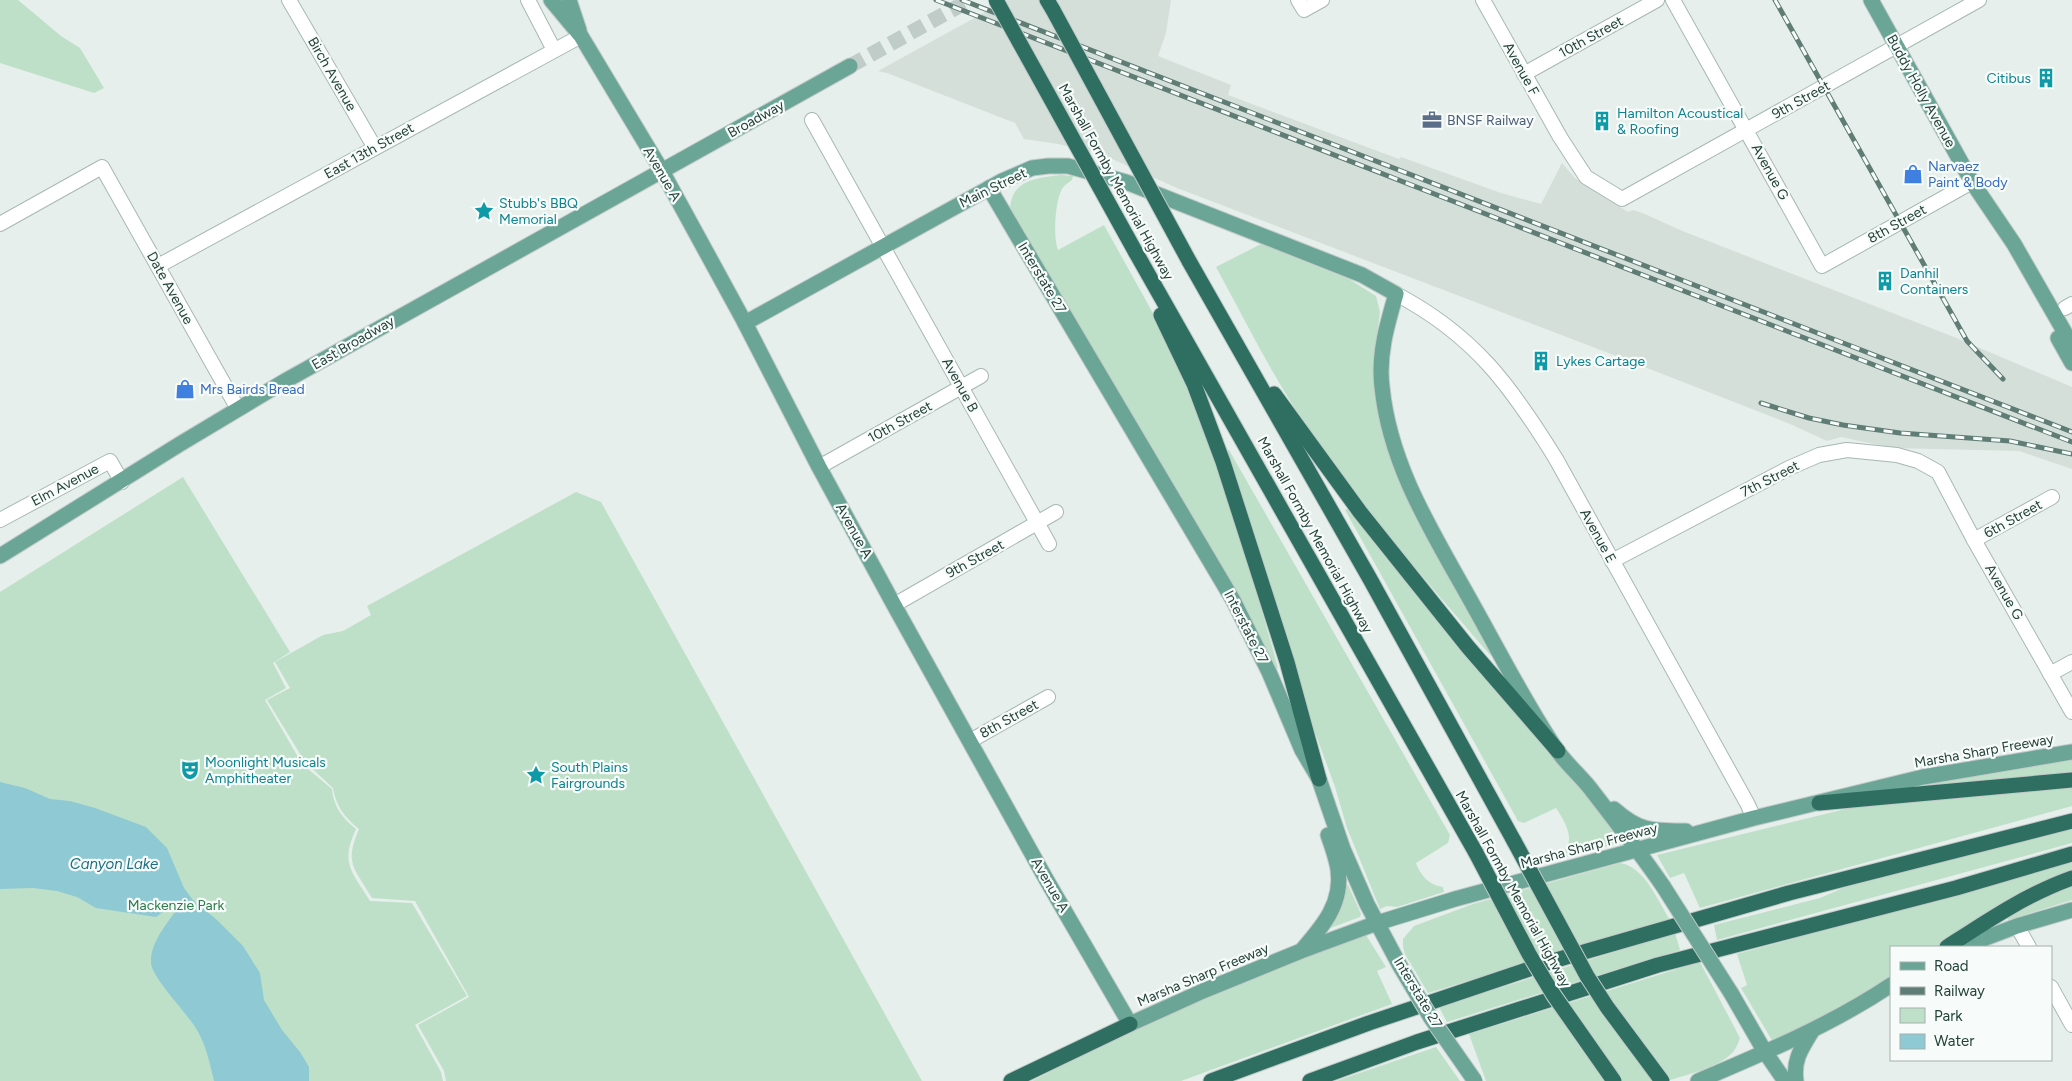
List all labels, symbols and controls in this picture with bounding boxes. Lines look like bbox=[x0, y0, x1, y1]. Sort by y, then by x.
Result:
street label: 10th Street bbox=[1556, 12, 1626, 62]
street label: Buddy Holly Avenue bbox=[1883, 32, 1959, 151]
street label: Birch Avenue bbox=[304, 34, 360, 114]
street label: Avenue F bbox=[1499, 39, 1543, 99]
building icon: Citibus bbox=[2035, 67, 2057, 89]
place label: Citibus bbox=[1987, 70, 2031, 87]
street label: 9th Street bbox=[1769, 77, 1833, 123]
street label: Marshall Formby Memorial Highway bbox=[1055, 81, 1178, 284]
street label: Broadway bbox=[725, 96, 788, 141]
place label: Hamilton Acoustical & Roofing bbox=[1617, 105, 1743, 138]
office icon: BNSF Railway bbox=[1421, 109, 1443, 131]
building icon: Hamilton Acoustical & Roofing bbox=[1591, 110, 1613, 132]
place label: BNSF Railway bbox=[1447, 112, 1534, 129]
street label: East 13th Street bbox=[321, 119, 417, 183]
street label: Avenue G bbox=[1748, 141, 1792, 203]
street label: Avenue A bbox=[640, 144, 685, 205]
place label: Narvaez Paint & Body bbox=[1928, 158, 2008, 191]
shop icon: Narvaez Paint & Body bbox=[1902, 163, 1924, 185]
street label: Main Street bbox=[957, 164, 1029, 212]
place label: Stubb's BBQ Memorial bbox=[499, 195, 578, 228]
place icon: Stubb's BBQ Memorial bbox=[473, 200, 495, 222]
street label: 8th Street bbox=[1865, 201, 1929, 247]
street label: Interstate 27 bbox=[1014, 239, 1070, 317]
street label: Date Avenue bbox=[143, 249, 197, 328]
place label: Danhil Containers bbox=[1900, 265, 1968, 298]
building icon: Danhil Containers bbox=[1874, 270, 1896, 292]
street label: East Broadway bbox=[309, 312, 398, 374]
building icon: Lykes Cartage bbox=[1530, 350, 1552, 372]
place label: Lykes Cartage bbox=[1556, 353, 1645, 370]
street label: Avenue B bbox=[938, 355, 982, 415]
shop icon: Mrs Bairds Bread bbox=[174, 378, 196, 400]
place label: Mrs Bairds Bread bbox=[200, 381, 305, 398]
street label: 10th Street bbox=[865, 397, 935, 447]
street label: Marshall Formby Memorial Highway bbox=[1254, 434, 1377, 637]
street label: 7th Street bbox=[1738, 457, 1802, 501]
street label: Elm Avenue bbox=[28, 460, 102, 510]
street label: 6th Street bbox=[1981, 496, 2045, 542]
street label: Avenue A bbox=[832, 501, 876, 562]
street label: Avenue E bbox=[1576, 506, 1620, 566]
street label: 9th Street bbox=[943, 536, 1007, 582]
street label: Avenue G bbox=[1981, 561, 2027, 623]
street label: Interstate 27 bbox=[1220, 588, 1272, 667]
street label: 8th Street bbox=[977, 696, 1041, 742]
street label: Marsha Sharp Freeway bbox=[1913, 730, 2056, 772]
place label: Moonlight Musicals Amphitheater bbox=[205, 754, 326, 787]
theatre icon: Moonlight Musicals Amphitheater bbox=[179, 759, 201, 781]
place label: South Plains Fairgrounds bbox=[551, 759, 628, 792]
place icon: South Plains Fairgrounds bbox=[525, 764, 547, 786]
street label: Marshall Formby Memorial Highway bbox=[1452, 788, 1575, 991]
street label: Marsha Sharp Freeway bbox=[1519, 819, 1660, 872]
water label: Canyon Lake bbox=[70, 855, 158, 873]
street label: Avenue A bbox=[1028, 855, 1073, 916]
park label: Mackenzie Park bbox=[128, 897, 224, 914]
street label: Marsha Sharp Freeway bbox=[1135, 939, 1272, 1010]
legend bbox=[1890, 946, 2052, 1061]
street label: Interstate 27 bbox=[1390, 954, 1446, 1032]
text: Road bbox=[1934, 957, 1969, 975]
text: Railway bbox=[1934, 982, 1985, 1000]
text: Park bbox=[1934, 1007, 1963, 1025]
text: Water bbox=[1934, 1032, 1974, 1050]

